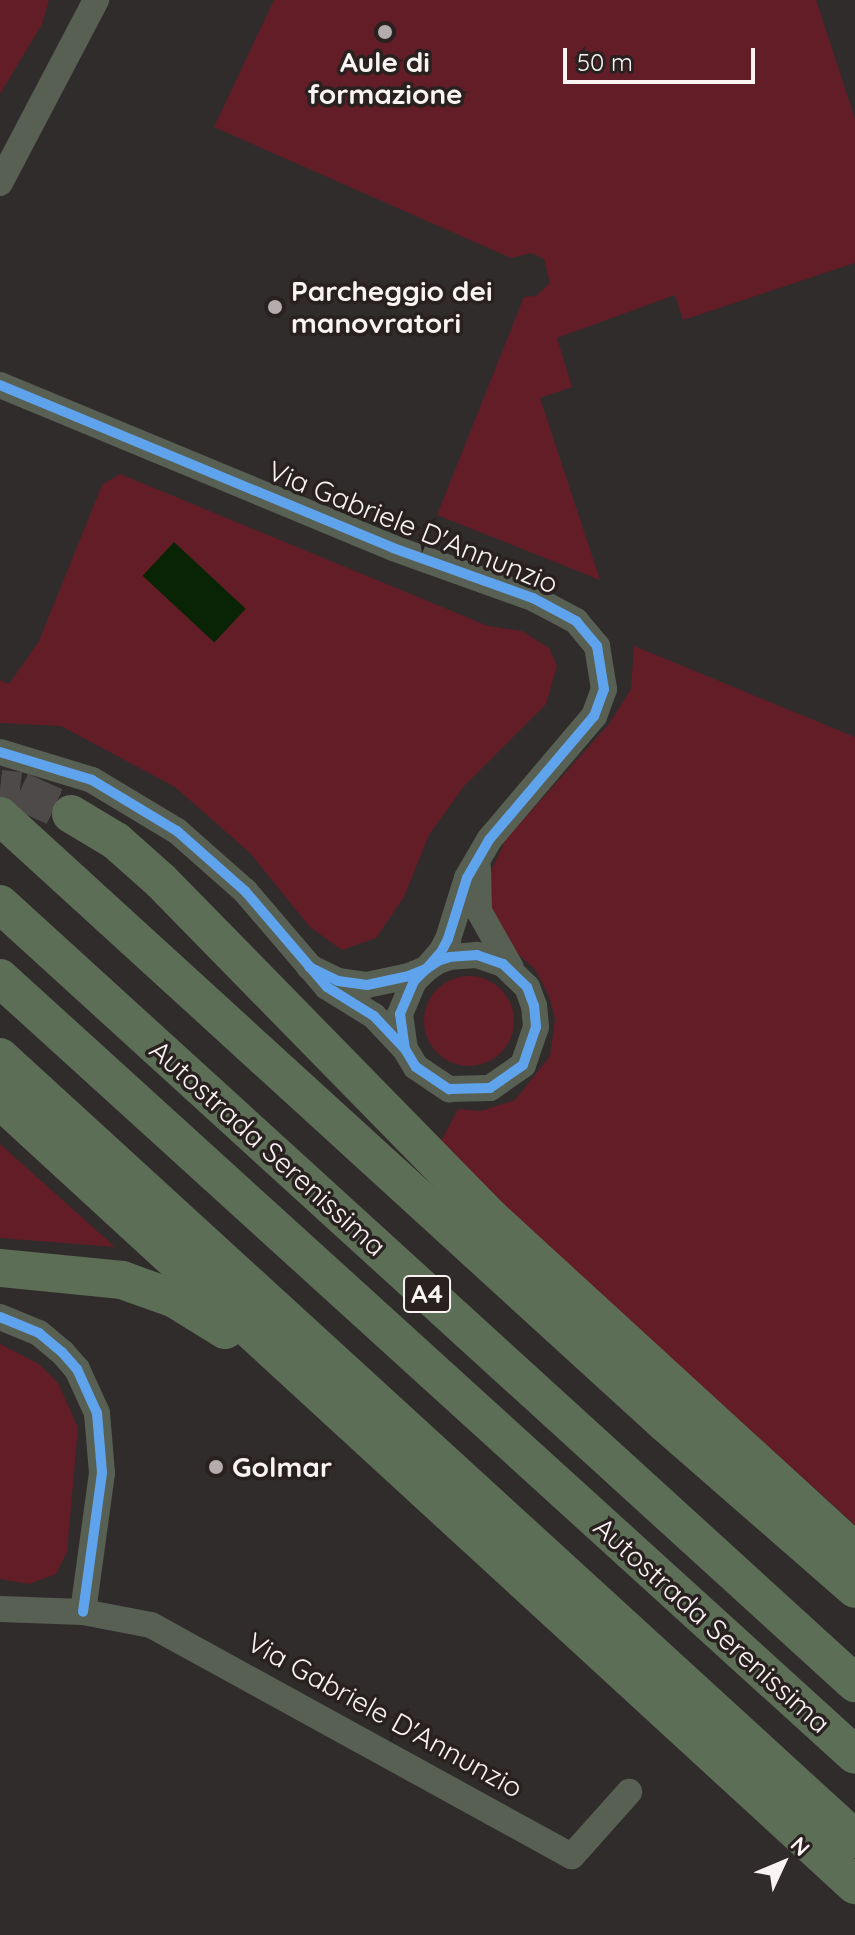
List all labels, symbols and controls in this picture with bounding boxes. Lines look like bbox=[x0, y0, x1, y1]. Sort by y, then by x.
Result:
marker: Aule di formazione bbox=[376, 23, 394, 41]
scale bar bbox=[567, 32, 759, 82]
place label: Aule di formazione bbox=[307, 45, 463, 111]
text: 50 m bbox=[577, 47, 633, 77]
place label: Parcheggio dei manovratori bbox=[291, 274, 493, 340]
marker: Parcheggio dei manovratori bbox=[266, 298, 284, 316]
street label: Via Gabriele D'Annunzio bbox=[263, 453, 563, 601]
street label: Autostrada Serenissima bbox=[143, 1033, 393, 1263]
road number: A4 bbox=[403, 1272, 451, 1316]
place label: Golmar bbox=[232, 1450, 332, 1484]
marker: Golmar bbox=[207, 1458, 225, 1476]
street label: Autostrada Serenissima bbox=[587, 1510, 837, 1740]
street label: Via Gabriele D'Annunzio bbox=[241, 1625, 529, 1805]
north arrow bbox=[743, 1823, 823, 1903]
text: N bbox=[785, 1831, 816, 1862]

